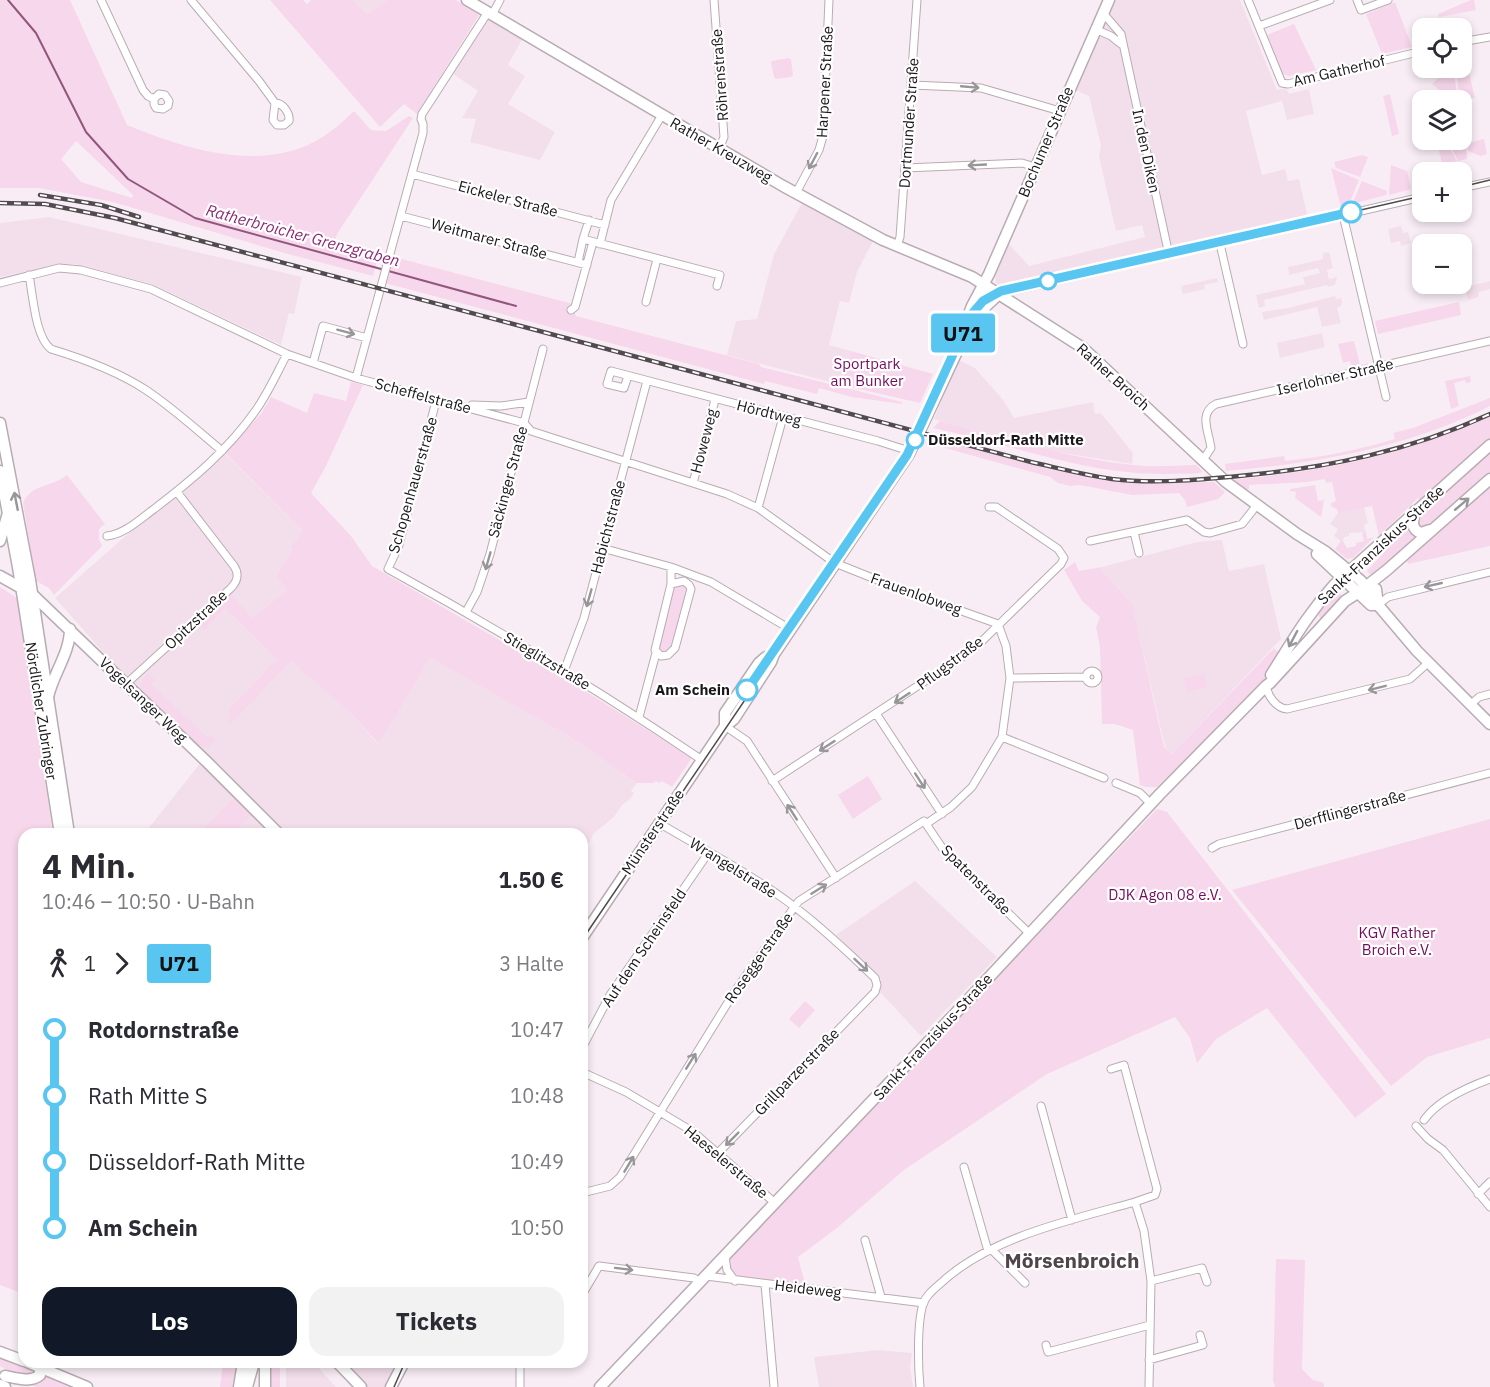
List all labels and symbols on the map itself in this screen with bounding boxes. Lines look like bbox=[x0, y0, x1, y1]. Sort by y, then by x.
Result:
street label: Harpener Straße bbox=[812, 25, 837, 138]
street label: Röhrenstraße bbox=[707, 28, 732, 122]
street label: Am Gatherhof bbox=[1291, 51, 1387, 90]
street label: Dortmunder Straße bbox=[894, 57, 923, 189]
one-way arrow bbox=[959, 82, 979, 93]
street label: Bochumer Straße bbox=[1014, 84, 1077, 200]
street label: In den Diken bbox=[1128, 107, 1165, 195]
street label: Rather Kreuzweg bbox=[667, 113, 776, 186]
one-way arrow bbox=[807, 152, 818, 170]
one-way arrow bbox=[968, 159, 988, 170]
street label: Eickeler Straße bbox=[456, 176, 560, 221]
water label: Ratherbroicher Grenzgraben bbox=[204, 199, 402, 271]
unlabelled marker bbox=[1340, 201, 1362, 223]
street label: Weitmarer Straße bbox=[429, 214, 549, 263]
unlabelled marker bbox=[1039, 272, 1057, 290]
line badge: U71 bbox=[928, 314, 998, 352]
one-way arrow bbox=[337, 327, 356, 338]
street label: Rather Broich bbox=[1073, 339, 1154, 414]
park label: Sportpark am Bunker bbox=[831, 354, 904, 390]
street label: Iserlohner Straße bbox=[1275, 354, 1395, 399]
street label: Scheffelstraße bbox=[373, 374, 473, 417]
street label: Hördtweg bbox=[735, 395, 804, 430]
street label: Howeweg bbox=[686, 406, 721, 475]
street label: Schopenhauerstraße bbox=[384, 414, 441, 555]
street label: Säckinger Straße bbox=[483, 424, 532, 540]
place label: Düsseldorf-Rath Mitte bbox=[928, 430, 1084, 449]
marker: Düsseldorf-Rath Mitte bbox=[906, 431, 924, 449]
street label: Habichtstraße bbox=[586, 478, 629, 576]
street label: Sankt-Franziskus-Straße bbox=[1313, 481, 1448, 608]
one-way arrow bbox=[10, 492, 21, 512]
one-way arrow bbox=[1454, 497, 1469, 511]
one-way arrow bbox=[481, 551, 493, 570]
street label: Frauenlobweg bbox=[868, 568, 964, 619]
one-way arrow bbox=[1424, 580, 1443, 592]
street label: Opitzstraße bbox=[160, 586, 231, 654]
one-way arrow bbox=[583, 588, 594, 607]
street label: Stieglitzstraße bbox=[500, 627, 594, 694]
one-way arrow bbox=[1287, 630, 1299, 647]
street label: Pflugstraße bbox=[913, 631, 987, 694]
street label: Nördlicher Zubringer bbox=[21, 641, 62, 782]
street label: Vogelsanger Weg bbox=[95, 653, 192, 747]
marker: Am Schein bbox=[736, 679, 758, 701]
place label: Am Schein bbox=[655, 680, 730, 699]
one-way arrow bbox=[1368, 682, 1387, 694]
one-way arrow bbox=[894, 692, 911, 704]
one-way arrow bbox=[820, 740, 836, 752]
one-way arrow bbox=[914, 772, 926, 789]
street label: Münsterstraße bbox=[617, 785, 688, 878]
street label: Derfflingerstraße bbox=[1292, 785, 1408, 834]
one-way arrow bbox=[786, 804, 798, 821]
street label: Wrangelstraße bbox=[686, 833, 780, 902]
street label: Spatenstraße bbox=[937, 841, 1015, 919]
one-way arrow bbox=[810, 883, 826, 895]
street label: Auf dem Scheinsfeld bbox=[597, 885, 690, 1010]
park label: DJK Agon 08 e.V. bbox=[1108, 885, 1222, 904]
street label: Roseggerstraße bbox=[720, 909, 797, 1007]
park label: KGV Rather Broich e.V. bbox=[1359, 923, 1436, 959]
one-way arrow bbox=[854, 957, 869, 972]
street label: Sankt-Franziskus-Straße bbox=[869, 969, 996, 1104]
street label: Grillparzerstraße bbox=[750, 1024, 843, 1119]
one-way arrow bbox=[685, 1053, 697, 1070]
street label: Haeselerstraße bbox=[680, 1121, 772, 1202]
one-way arrow bbox=[724, 1132, 739, 1147]
one-way arrow bbox=[623, 1156, 635, 1173]
district label: Mörsenbroich bbox=[1005, 1246, 1139, 1274]
one-way arrow bbox=[613, 1264, 633, 1275]
street label: Heideweg bbox=[774, 1275, 843, 1302]

